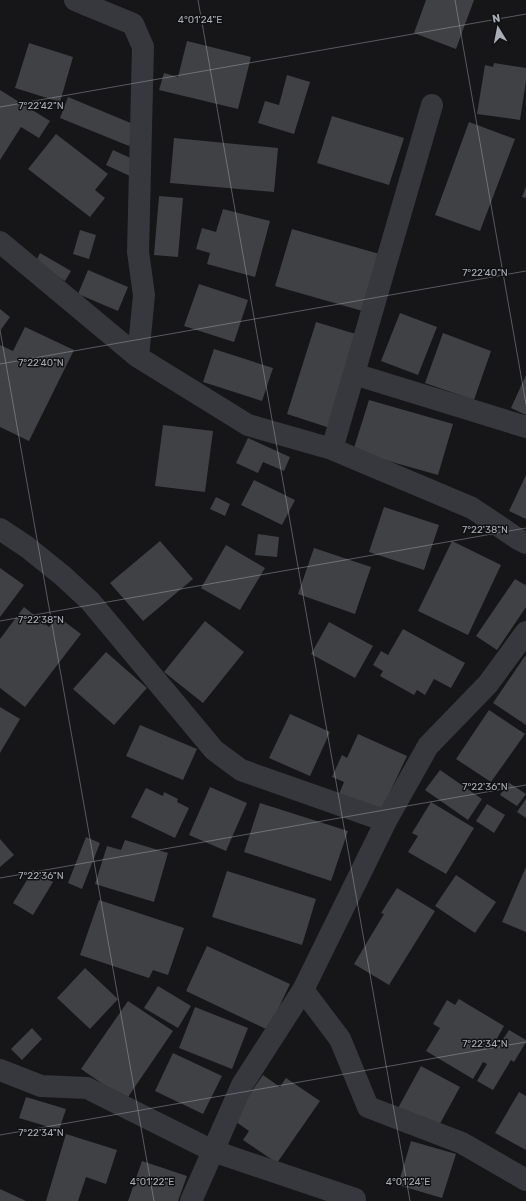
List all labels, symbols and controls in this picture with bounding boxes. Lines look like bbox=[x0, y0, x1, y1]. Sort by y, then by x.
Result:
north arrow bbox=[478, 8, 518, 48]
text: N bbox=[491, 12, 501, 26]
text: 4°01'24"E bbox=[178, 14, 222, 26]
text: 7°22'42"N bbox=[18, 100, 64, 112]
text: 7°22'40"N bbox=[462, 267, 508, 279]
text: 7°22'40"N bbox=[18, 357, 64, 369]
text: 7°22'38"N bbox=[462, 524, 508, 536]
text: 7°22'38"N bbox=[18, 614, 64, 626]
text: 7°22'36"N bbox=[462, 781, 508, 793]
text: 7°22'36"N bbox=[18, 870, 64, 882]
text: 7°22'34"N bbox=[462, 1038, 508, 1050]
text: 7°22'34"N bbox=[18, 1127, 64, 1139]
text: 4°01'22"E bbox=[130, 1176, 174, 1188]
text: 4°01'24"E bbox=[386, 1176, 430, 1188]

